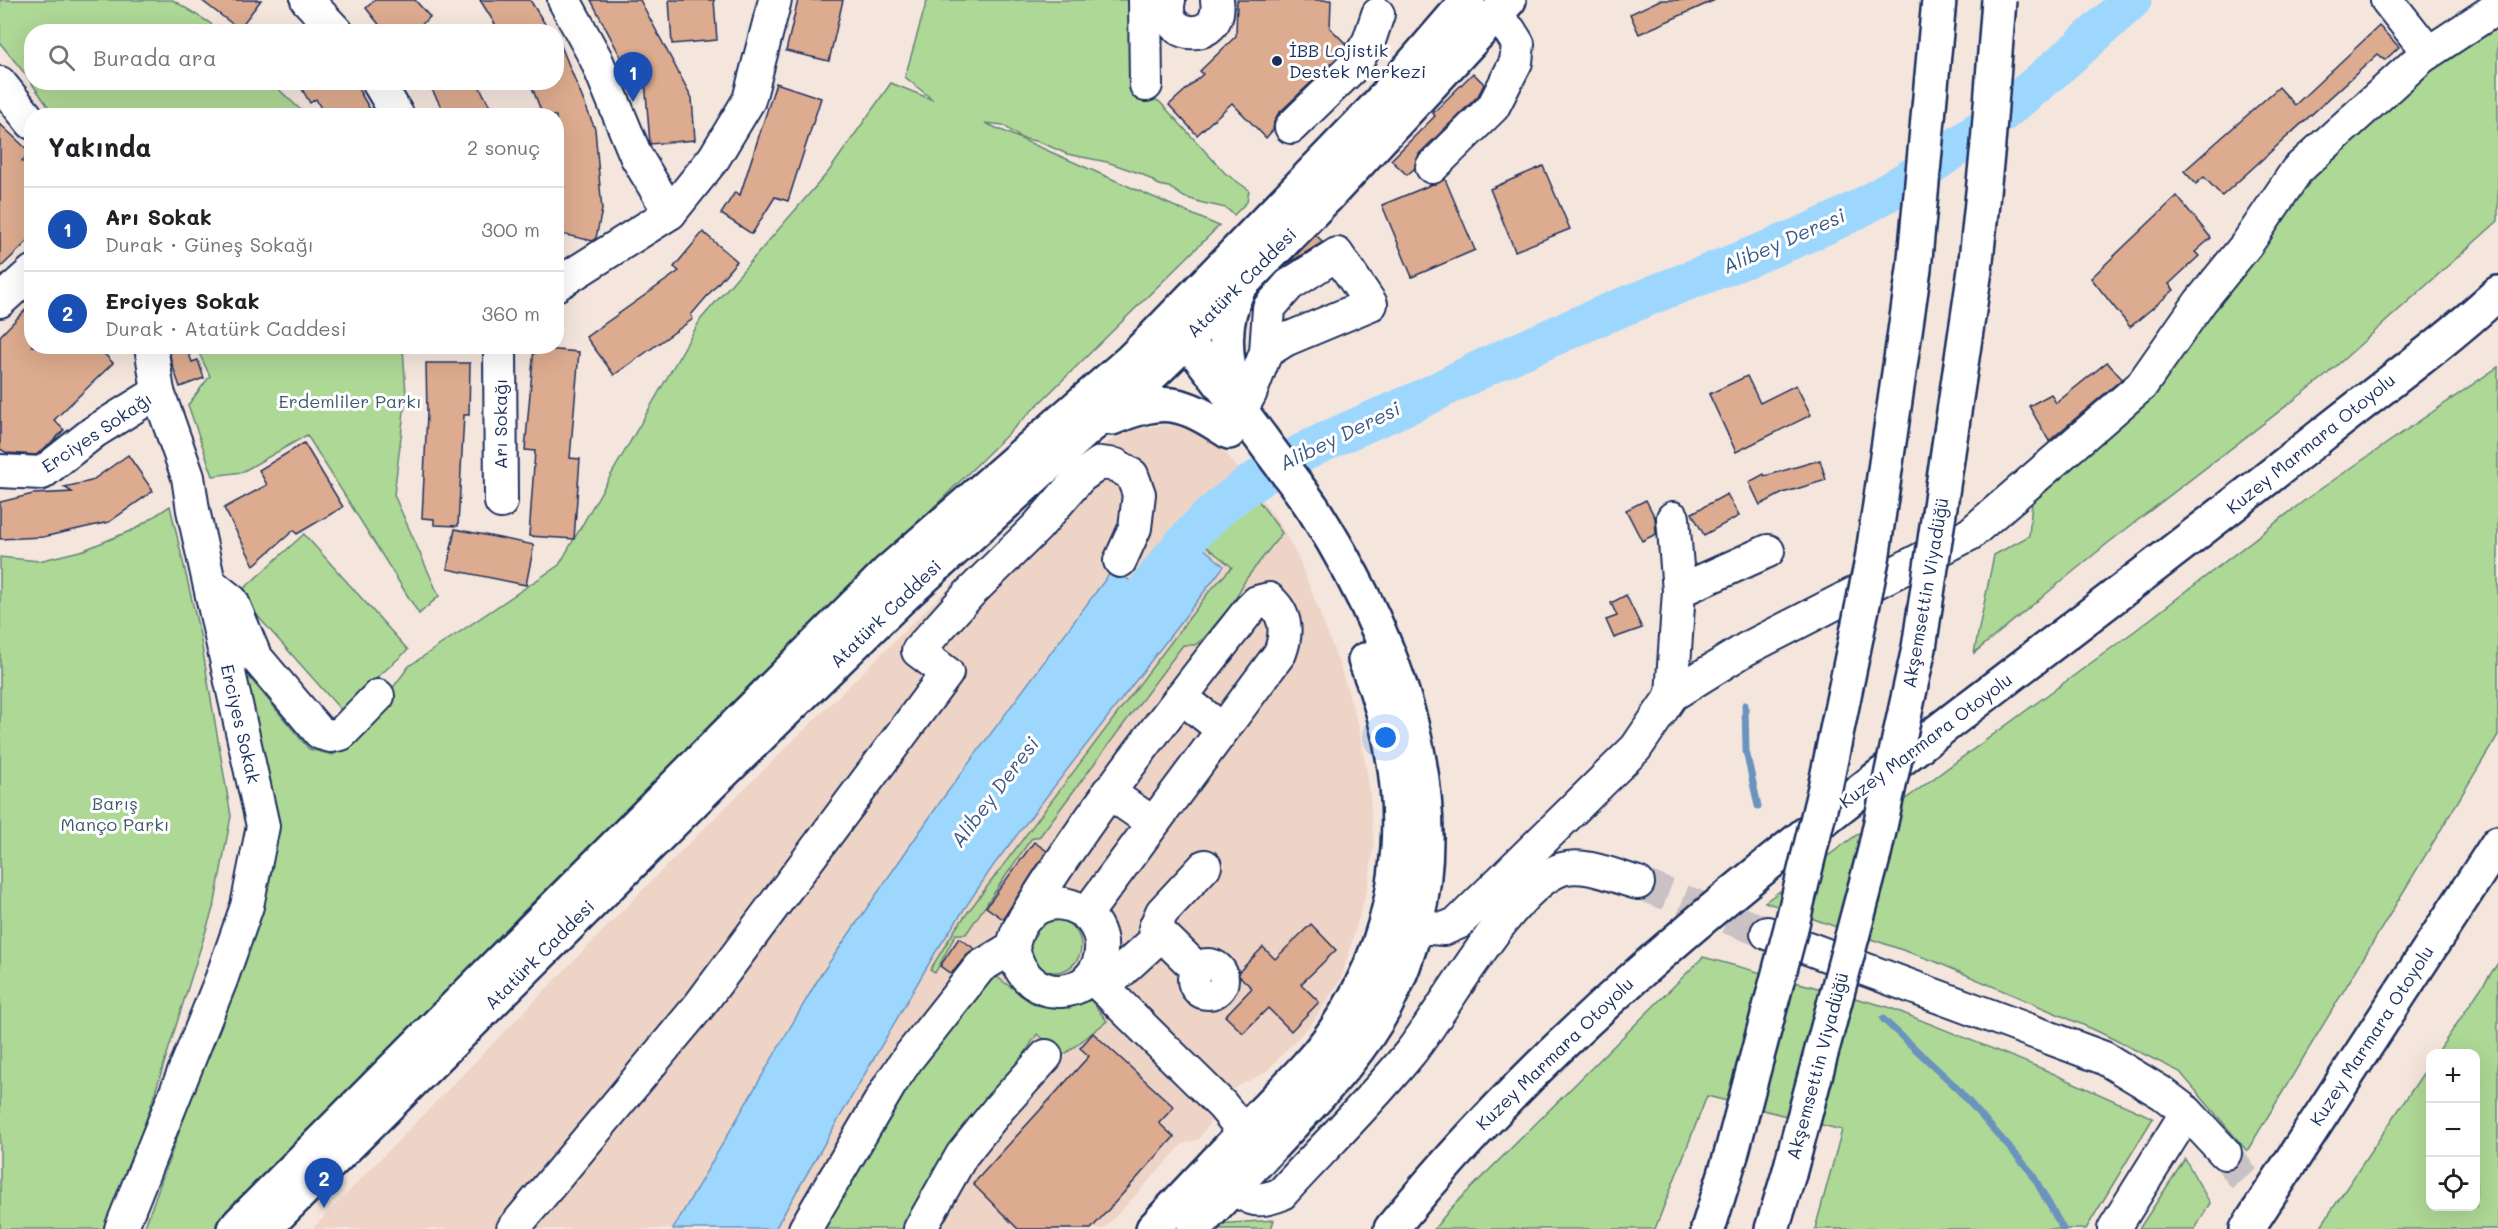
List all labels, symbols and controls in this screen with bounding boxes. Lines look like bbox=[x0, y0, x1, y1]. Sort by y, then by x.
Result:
search box bbox=[24, 24, 564, 90]
place label: İBB Lojistik Destek Merkezi bbox=[1289, 38, 1426, 83]
icon: search bbox=[45, 41, 78, 74]
text: Burada ara bbox=[93, 43, 217, 72]
pin: 1 bbox=[614, 52, 652, 102]
marker: İBB Lojistik Destek Merkezi bbox=[1270, 54, 1284, 68]
text: Yakında bbox=[48, 130, 151, 164]
text: 2 sonuç bbox=[467, 134, 540, 160]
water label: Alibey Deresi bbox=[1718, 201, 1850, 279]
text: Arı Sokak bbox=[105, 202, 212, 231]
text: 1 bbox=[63, 216, 72, 242]
text: 300 m bbox=[481, 216, 540, 242]
street label: Atatürk Caddesi bbox=[1181, 222, 1301, 342]
text: Durak · Güneş Sokağı bbox=[105, 231, 314, 257]
text: Erciyes Sokak bbox=[105, 286, 260, 315]
text: 2 bbox=[62, 300, 73, 326]
text: 360 m bbox=[482, 300, 540, 326]
text: Durak · Atatürk Caddesi bbox=[105, 315, 347, 341]
street label: Kuzey Marmara Otoyolu bbox=[2221, 368, 2400, 519]
street label: Arı Sokağı bbox=[488, 379, 512, 469]
street label: Erciyes Sokağı bbox=[37, 386, 156, 478]
park label: Erdemliler Parkı bbox=[278, 389, 422, 413]
water label: Alibey Deresi bbox=[1275, 394, 1405, 476]
street label: Akşemsettin Viyadüğü bbox=[1896, 496, 1954, 690]
street label: Atatürk Caddesi bbox=[824, 554, 946, 673]
street label: Erciyes Sokak bbox=[216, 662, 266, 786]
street label: Kuzey Marmara Otoyolu bbox=[1834, 667, 2017, 813]
your location bbox=[1371, 723, 1400, 752]
water label: Alibey Deresi bbox=[944, 730, 1045, 852]
park label: Barış Manço Parkı bbox=[60, 791, 170, 836]
street label: Atatürk Caddesi bbox=[479, 894, 599, 1014]
street label: Kuzey Marmara Otoyolu bbox=[2304, 941, 2439, 1130]
street label: Akşemsettin Viyadüğü bbox=[1780, 970, 1854, 1162]
street label: Kuzey Marmara Otoyolu bbox=[1470, 972, 1638, 1135]
map controls bbox=[2426, 1049, 2480, 1211]
button: + bbox=[2426, 1049, 2480, 1103]
button: − bbox=[2426, 1103, 2480, 1157]
button: locate bbox=[2426, 1157, 2480, 1211]
pin: 2 bbox=[304, 1158, 344, 1208]

